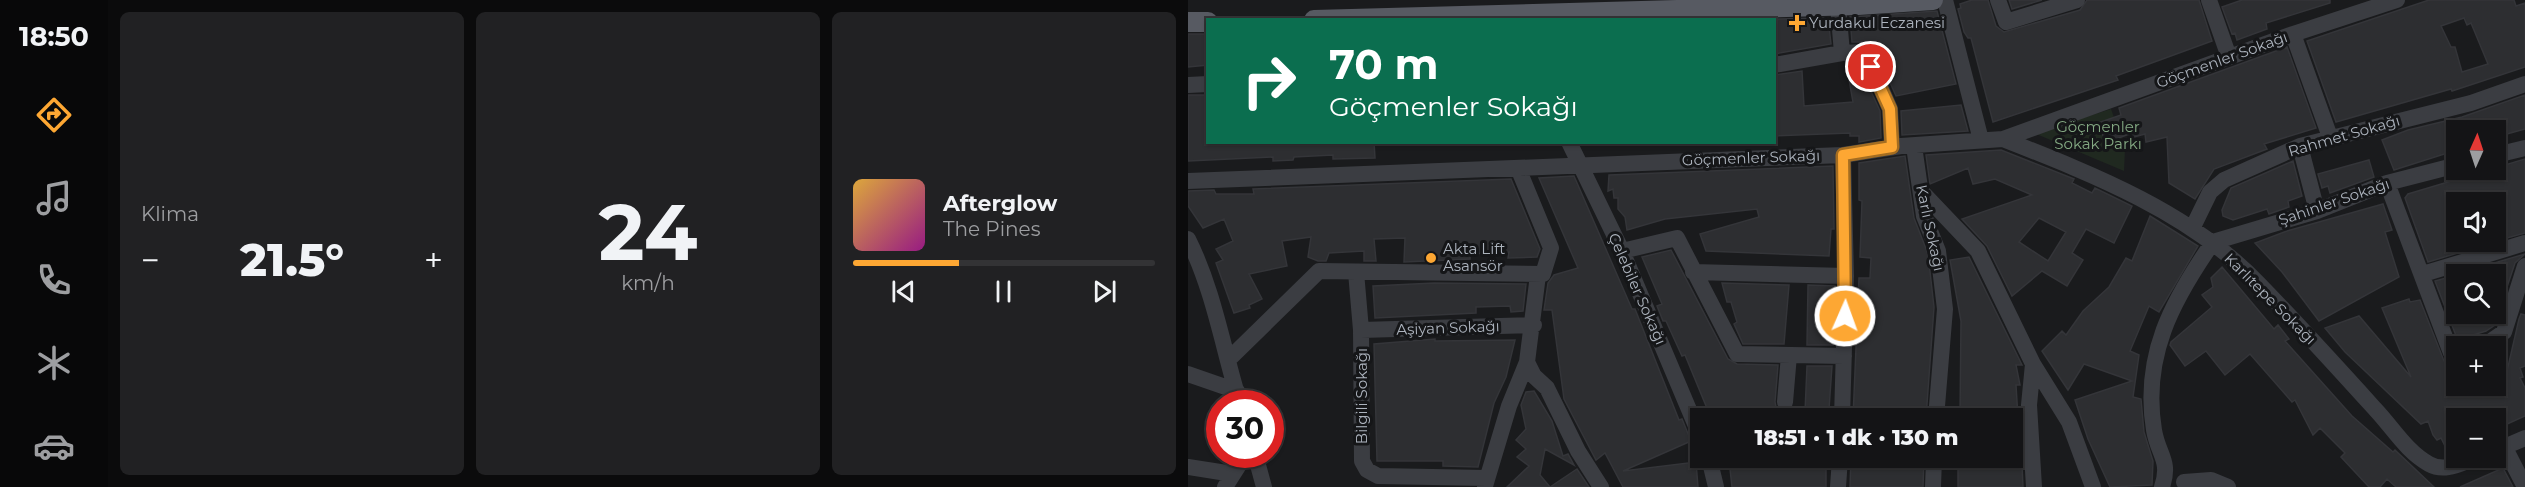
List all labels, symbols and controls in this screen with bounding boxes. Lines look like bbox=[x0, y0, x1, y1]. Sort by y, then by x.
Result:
place label: Yurdakul Eczanesi bbox=[1809, 13, 1945, 32]
marker: Yurdakul Eczanesi bbox=[1790, 16, 1804, 30]
text: 18:50 bbox=[19, 20, 89, 53]
street label: Göçmenler Sokağı bbox=[2154, 27, 2290, 92]
text: 70 m bbox=[1329, 38, 1439, 90]
pin bbox=[1845, 41, 1896, 92]
icon: right bbox=[1230, 42, 1308, 120]
icon: arrive bbox=[1854, 50, 1887, 83]
text: Göçmenler Sokağı bbox=[1329, 90, 1578, 123]
icon: directions bbox=[33, 94, 75, 136]
street label: Rahmet Sokağı bbox=[2286, 110, 2402, 161]
park label: Göçmenler Sokak Parkı bbox=[2054, 117, 2142, 153]
north arrow bbox=[2446, 120, 2506, 180]
map controls bbox=[2446, 120, 2506, 468]
street label: Göçmenler Sokağı bbox=[1682, 146, 1820, 169]
street label: Şahinler Sokağı bbox=[2276, 174, 2392, 229]
icon: music bbox=[33, 177, 75, 219]
street label: Karlı Sokağı bbox=[1912, 183, 1949, 273]
text: 24 bbox=[599, 184, 697, 280]
text: Afterglow bbox=[943, 190, 1057, 217]
button: sound bbox=[2446, 192, 2506, 252]
text: Klima bbox=[141, 202, 199, 226]
text: The Pines bbox=[943, 217, 1040, 241]
street label: Çelebiler Sokağı bbox=[1604, 230, 1671, 348]
text: 21.5° bbox=[240, 232, 344, 287]
place label: Akta Lift Asansör bbox=[1443, 239, 1505, 275]
text: − bbox=[141, 240, 160, 280]
text: + bbox=[424, 240, 443, 280]
street label: Karlıtepe Sokağı bbox=[2221, 249, 2320, 348]
marker: Akta Lift Asansör bbox=[1424, 251, 1438, 265]
icon: phone bbox=[33, 259, 75, 301]
button: search bbox=[2446, 264, 2506, 324]
text: km/h bbox=[621, 271, 675, 295]
icon: previous bbox=[887, 275, 920, 308]
icon: pause bbox=[987, 275, 1020, 308]
icon: next bbox=[1088, 275, 1121, 308]
position arrow bbox=[1813, 284, 1877, 348]
street label: Aşiyan Sokağı bbox=[1396, 316, 1500, 339]
button: + bbox=[2446, 336, 2506, 396]
icon: climate bbox=[33, 342, 75, 384]
street label: Bilgili Sokağı bbox=[1352, 348, 1371, 444]
speed limit sign: 30 bbox=[1206, 390, 1284, 468]
button: − bbox=[2446, 408, 2506, 468]
text: 18:51 · 1 dk · 130 m bbox=[1754, 424, 1959, 451]
icon: car bbox=[33, 425, 75, 467]

